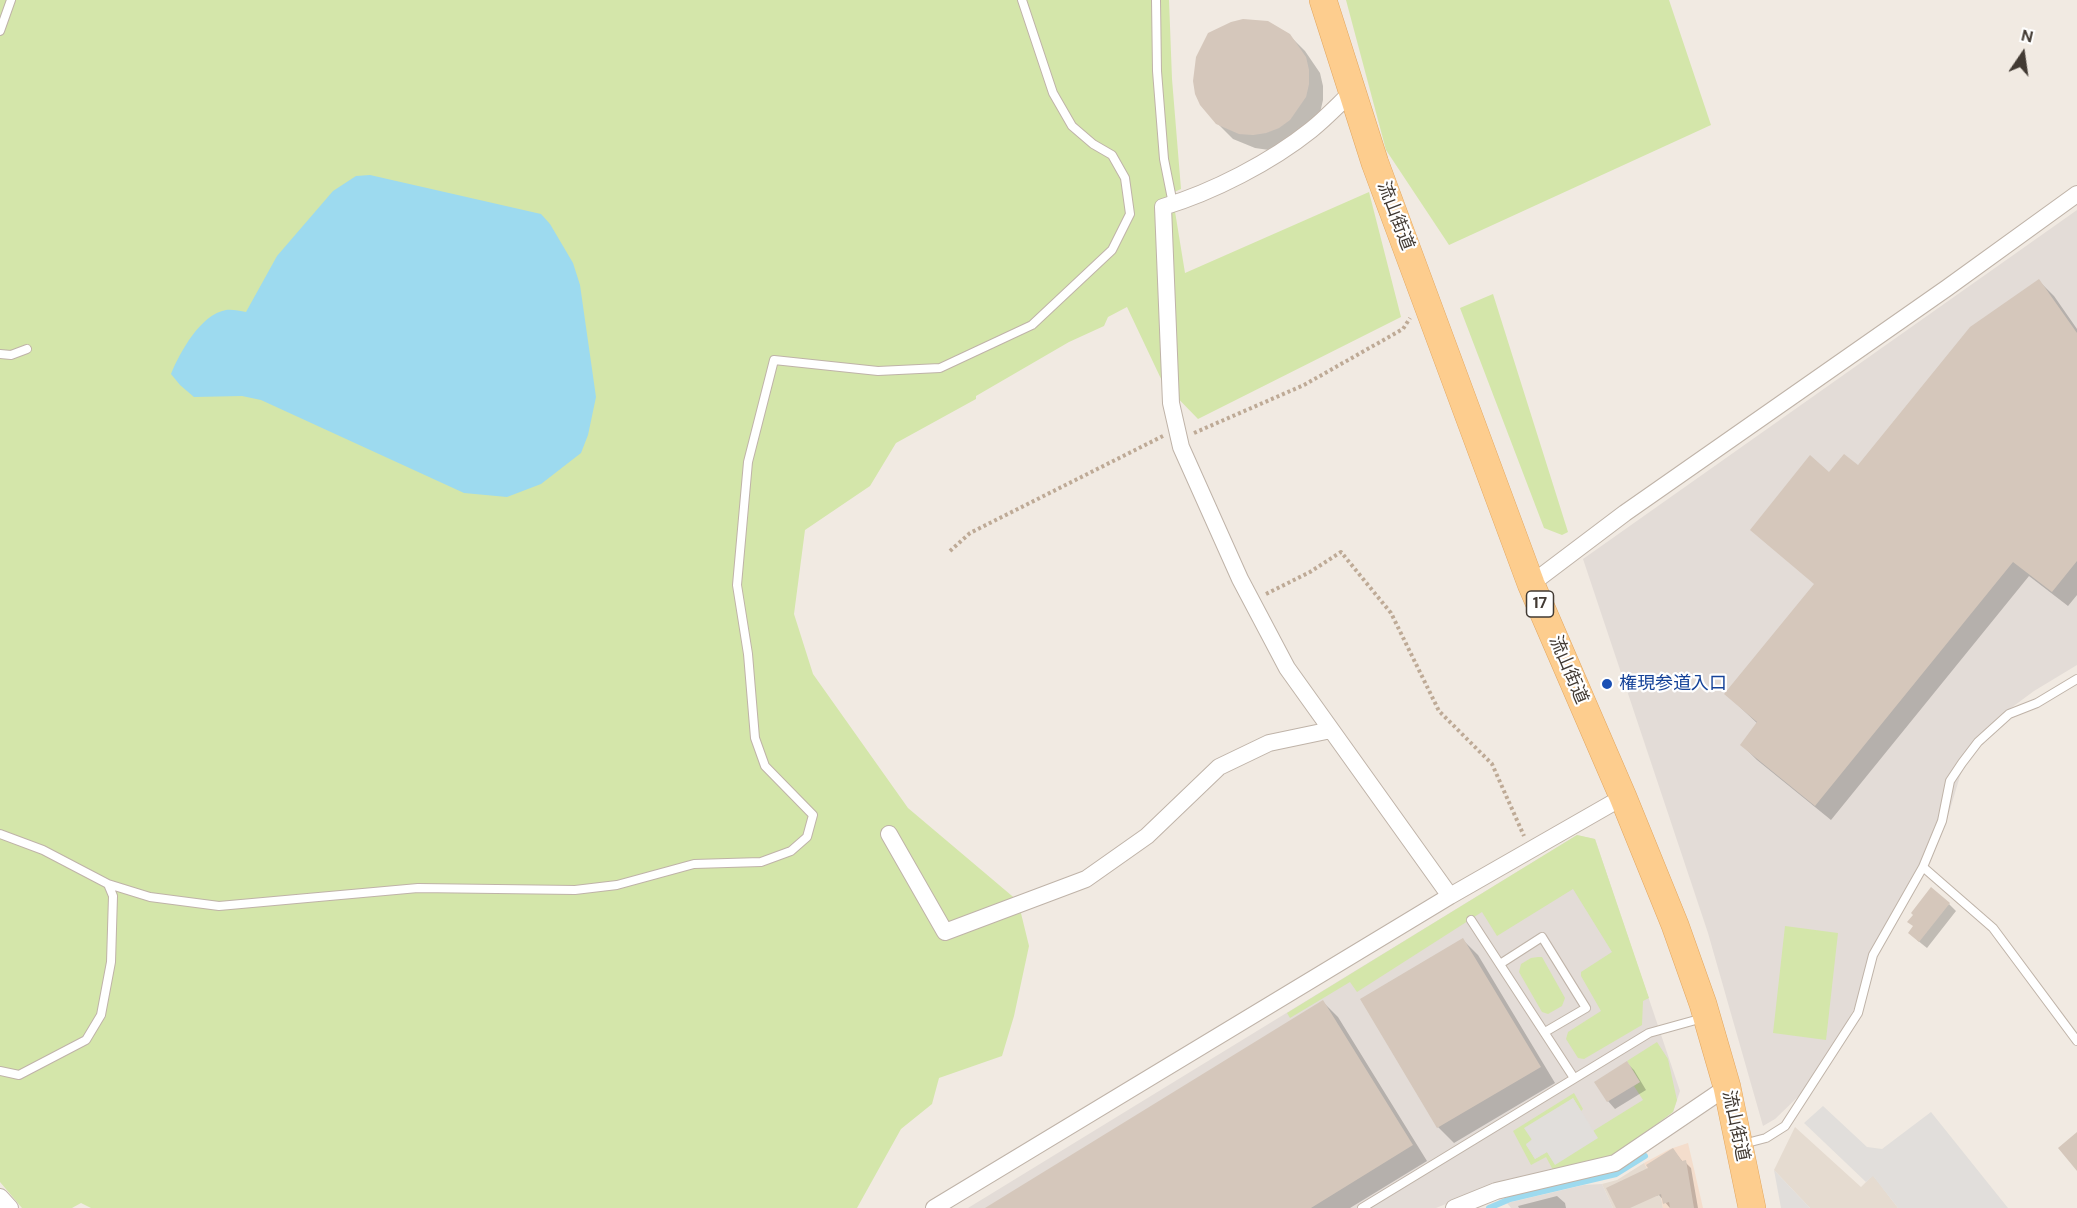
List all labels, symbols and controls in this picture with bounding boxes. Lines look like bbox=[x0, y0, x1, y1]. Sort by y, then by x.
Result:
north arrow bbox=[1993, 24, 2053, 84]
text: N bbox=[2019, 24, 2035, 48]
street label: 流山街道 bbox=[1372, 179, 1418, 253]
road number: 17 bbox=[1526, 591, 1554, 617]
street label: 流山街道 bbox=[1544, 633, 1592, 707]
place label: 権現参道入口 bbox=[1619, 673, 1727, 695]
marker: 権現参道入口 bbox=[1600, 677, 1614, 691]
street label: 流山街道 bbox=[1717, 1089, 1753, 1163]

